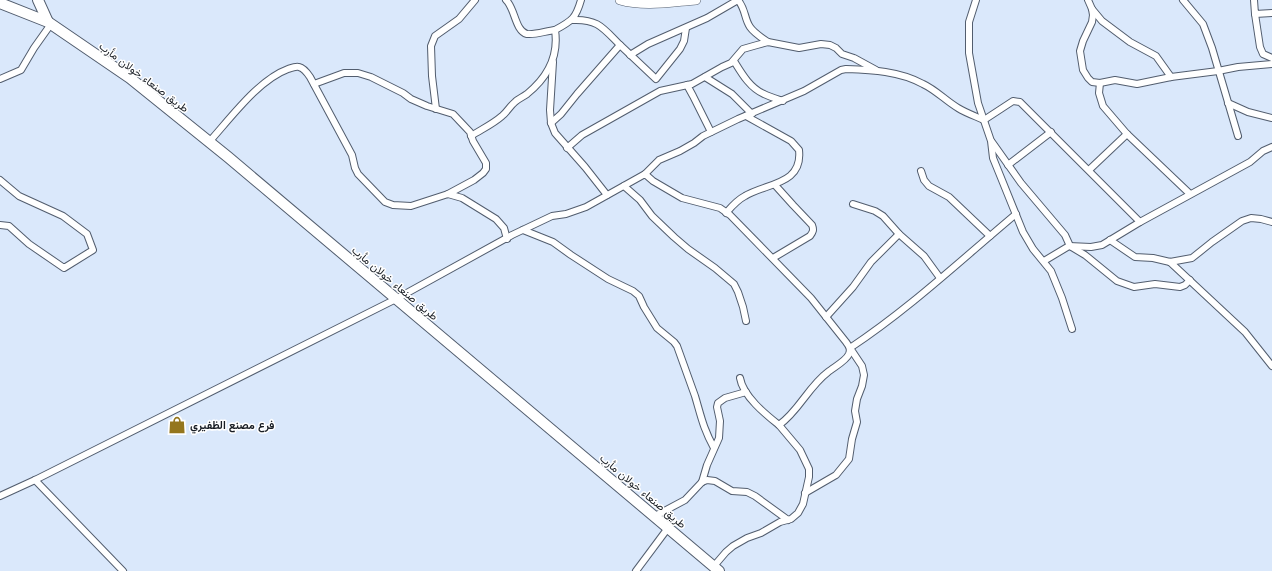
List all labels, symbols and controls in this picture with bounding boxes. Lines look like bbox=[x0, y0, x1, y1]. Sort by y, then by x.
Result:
street label: طريق صنعاء خولان مأرب bbox=[97, 40, 191, 115]
street label: طريق صنعاء خولان مأرب bbox=[349, 244, 440, 323]
shop icon: فرع مصنع الظفيري bbox=[167, 415, 187, 435]
place label: فرع مصنع الظفيري bbox=[190, 419, 274, 434]
street label: طريق صنعاء خولان مأرب bbox=[597, 452, 688, 531]

